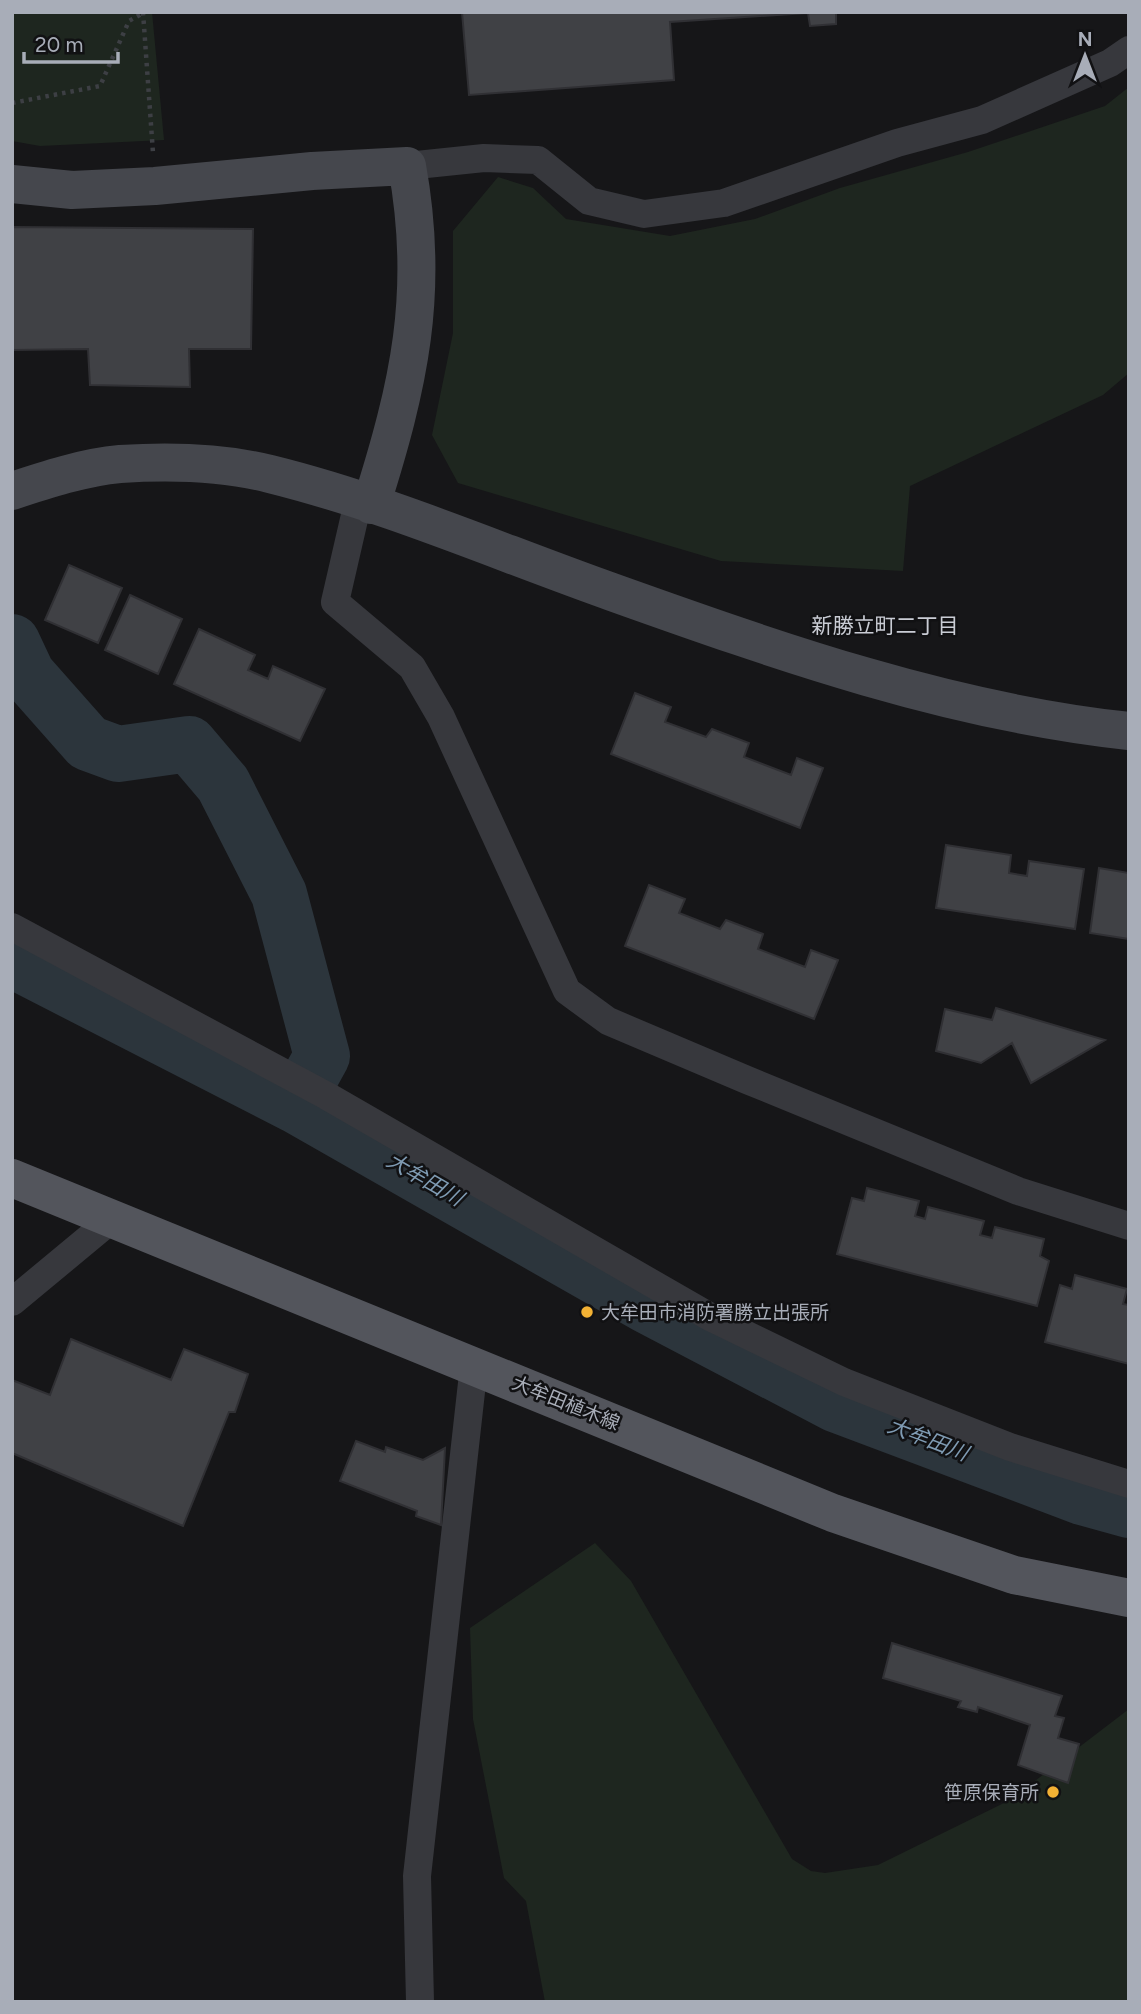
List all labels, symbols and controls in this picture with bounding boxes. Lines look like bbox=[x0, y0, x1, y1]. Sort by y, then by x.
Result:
scale bar bbox=[24, 21, 119, 65]
north arrow bbox=[1050, 21, 1120, 91]
text: N bbox=[1078, 28, 1092, 51]
text: 20 m bbox=[35, 32, 83, 57]
district label: 新勝立町二丁目 bbox=[812, 613, 959, 638]
water label: 大牟田川 bbox=[382, 1147, 469, 1212]
place label: 大牟田市消防署勝立出張所 bbox=[601, 1301, 829, 1324]
marker: 大牟田市消防署勝立出張所 bbox=[579, 1304, 595, 1320]
street label: 大牟田植木線 bbox=[509, 1371, 623, 1435]
water label: 大牟田川 bbox=[884, 1412, 974, 1466]
place label: 笹原保育所 bbox=[944, 1781, 1039, 1804]
marker: 笹原保育所 bbox=[1045, 1784, 1061, 1800]

